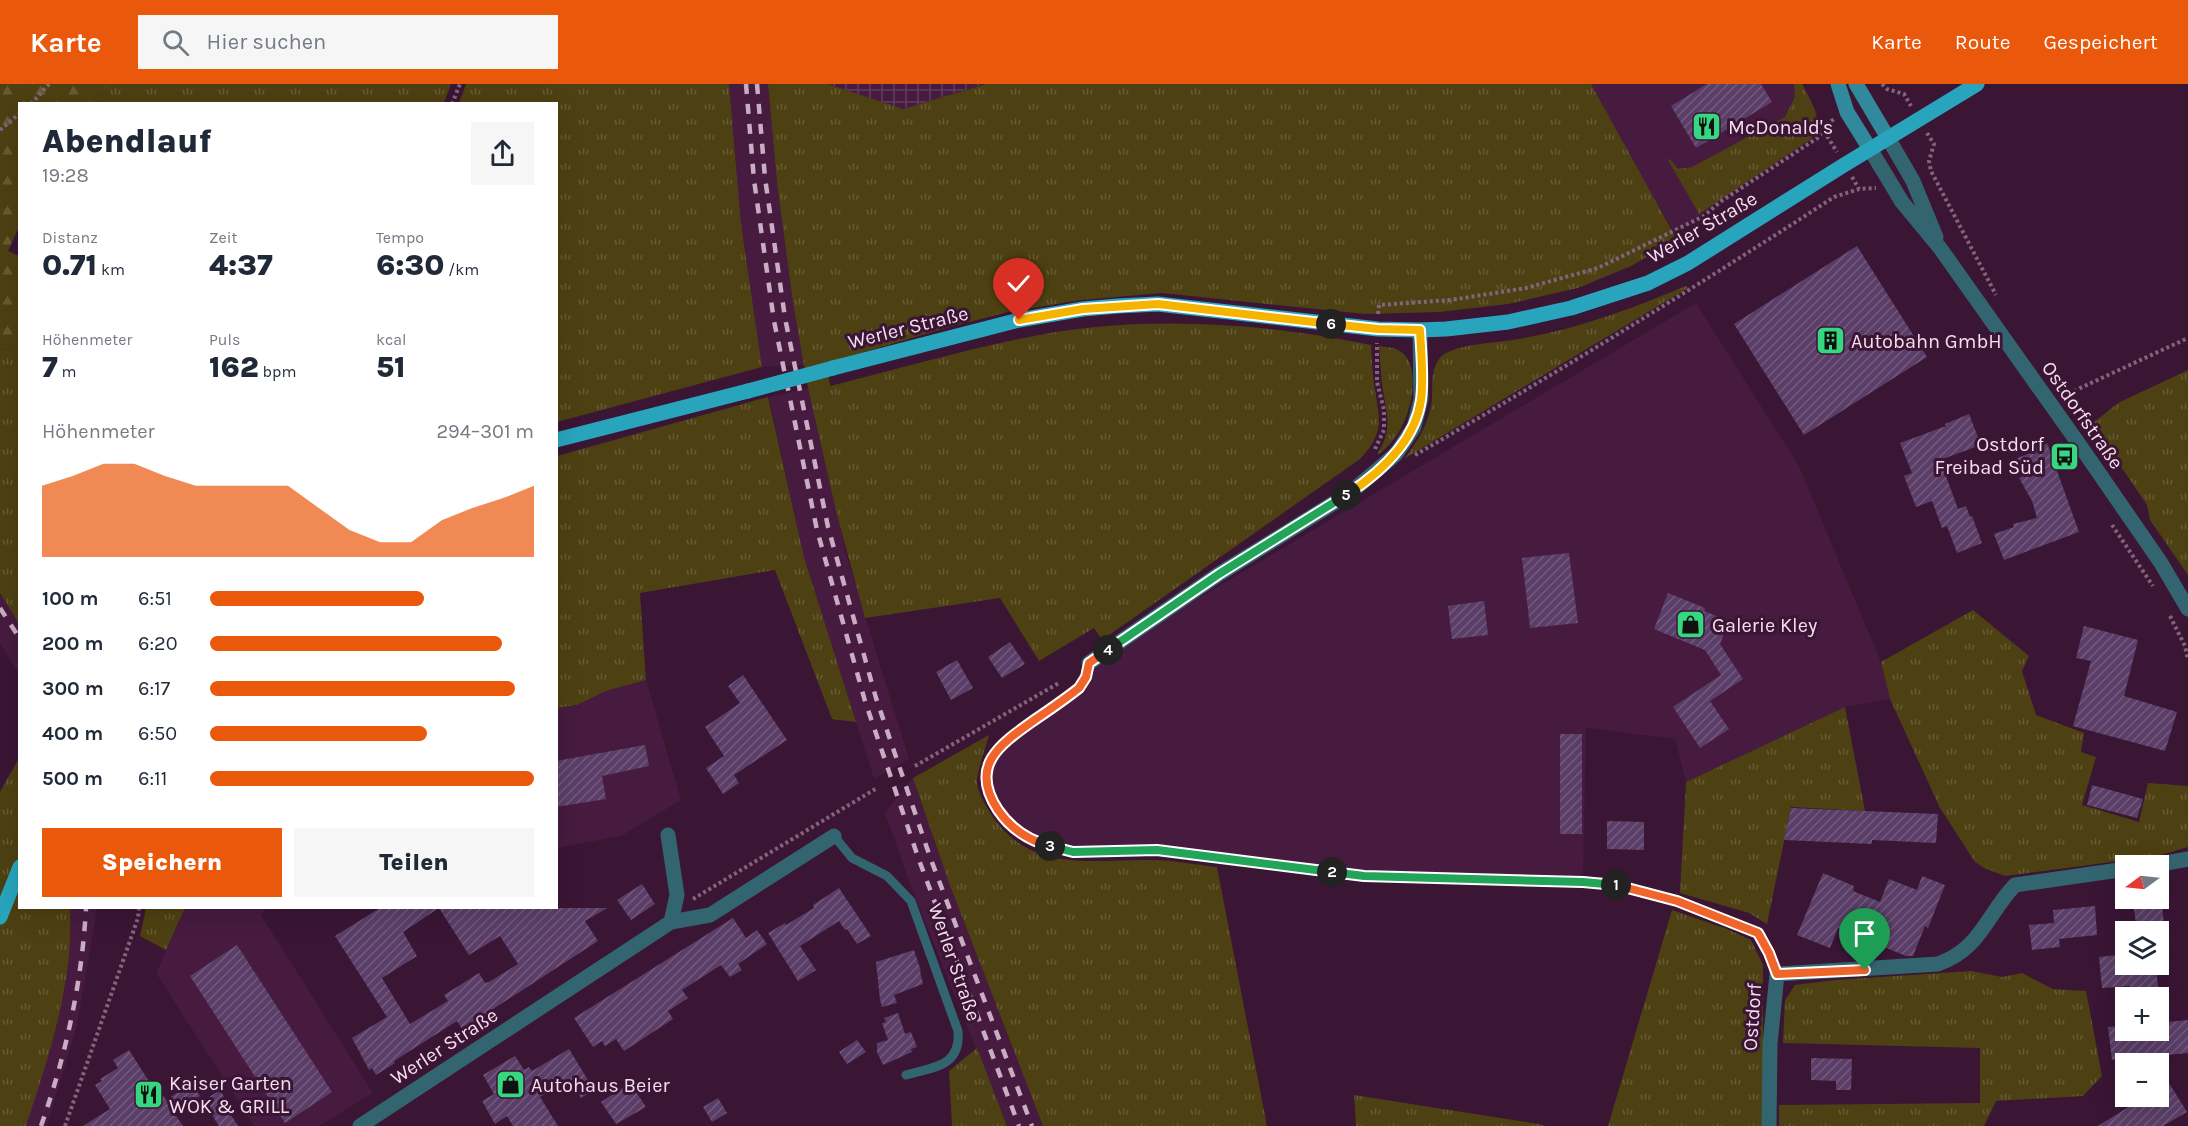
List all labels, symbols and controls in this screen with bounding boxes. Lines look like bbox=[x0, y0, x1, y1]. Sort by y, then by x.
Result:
search box bbox=[138, 15, 558, 69]
text: Karte bbox=[30, 26, 102, 59]
icon: search bbox=[159, 26, 192, 59]
text: Hier suchen bbox=[207, 29, 326, 55]
text: Karte bbox=[1871, 30, 1922, 54]
text: Route bbox=[1955, 30, 2011, 54]
text: Gespeichert bbox=[2044, 30, 2158, 54]
restaurant icon: McDonald's bbox=[1691, 111, 1723, 143]
place label: McDonald's bbox=[1728, 116, 1833, 139]
text: Abendlauf bbox=[42, 122, 212, 160]
button: share bbox=[471, 122, 534, 185]
text: 19:28 bbox=[42, 164, 89, 187]
street label: Werler Straße bbox=[1643, 187, 1761, 268]
text: Distanz bbox=[42, 228, 98, 247]
text: Zeit bbox=[209, 228, 237, 247]
text: Tempo bbox=[376, 228, 424, 247]
text: 0.71 bbox=[42, 247, 97, 283]
text: 4:37 bbox=[209, 247, 273, 283]
text: 6:30 bbox=[376, 247, 444, 283]
pin bbox=[993, 258, 1044, 320]
text: km bbox=[97, 260, 125, 279]
text: /km bbox=[444, 260, 479, 279]
icon: check bbox=[1002, 267, 1035, 300]
street label: Werler Straße bbox=[846, 301, 971, 354]
pin: 6 bbox=[1316, 309, 1346, 339]
text: 6 bbox=[1326, 314, 1336, 333]
building icon: Autobahn GmbH bbox=[1814, 325, 1846, 357]
text: Höhenmeter bbox=[42, 330, 132, 349]
text: Puls bbox=[209, 330, 240, 349]
text: kcal bbox=[376, 330, 407, 349]
place label: Autobahn GmbH bbox=[1851, 330, 2002, 353]
text: 7 bbox=[42, 349, 58, 385]
text: 162 bbox=[209, 349, 259, 385]
text: 51 bbox=[376, 349, 406, 385]
street label: Ostdorfstraße bbox=[2037, 357, 2128, 474]
text: m bbox=[58, 362, 77, 381]
text: bpm bbox=[259, 362, 296, 381]
text: Höhenmeter bbox=[42, 420, 155, 443]
text: 294–301 m bbox=[436, 420, 534, 443]
place label: Ostdorf Freibad Süd bbox=[1935, 433, 2044, 479]
bus stop icon: Ostdorf Freibad Süd bbox=[2049, 440, 2081, 472]
pin: 5 bbox=[1331, 480, 1361, 510]
text: 5 bbox=[1341, 485, 1351, 504]
text: 100 m bbox=[42, 587, 98, 610]
text: 6:51 bbox=[138, 587, 172, 610]
shop icon: Galerie Kley bbox=[1675, 609, 1707, 641]
place label: Galerie Kley bbox=[1712, 614, 1817, 637]
text: 200 m bbox=[42, 632, 103, 655]
text: 6:20 bbox=[138, 632, 178, 655]
pin: 4 bbox=[1093, 635, 1123, 665]
text: 4 bbox=[1103, 640, 1113, 659]
text: 300 m bbox=[42, 677, 104, 700]
text: 6:17 bbox=[138, 677, 170, 700]
text: 400 m bbox=[42, 722, 103, 745]
text: 6:50 bbox=[138, 722, 177, 745]
text: 500 m bbox=[42, 767, 103, 790]
text: 6:11 bbox=[138, 767, 167, 790]
button: Speichern bbox=[42, 828, 282, 897]
button: Teilen bbox=[294, 828, 534, 897]
pin: 3 bbox=[1035, 831, 1065, 861]
text: 3 bbox=[1045, 836, 1055, 855]
north arrow bbox=[2115, 855, 2169, 909]
map controls bbox=[2115, 855, 2169, 1107]
pin: 2 bbox=[1317, 857, 1347, 887]
text: 2 bbox=[1327, 862, 1337, 881]
pin: 1 bbox=[1601, 870, 1631, 900]
text: 1 bbox=[1613, 875, 1619, 894]
street label: Werler Straße bbox=[924, 900, 985, 1024]
pin bbox=[1839, 908, 1890, 970]
icon: arrive bbox=[1848, 917, 1881, 950]
button: layers bbox=[2115, 921, 2169, 975]
street label: Ostdorf bbox=[1739, 982, 1766, 1052]
button: + bbox=[2115, 987, 2169, 1041]
street label: Werler Straße bbox=[386, 1003, 502, 1090]
button: − bbox=[2115, 1053, 2169, 1107]
shop icon: Autohaus Beier bbox=[494, 1069, 526, 1101]
place label: Kaiser Garten WOK & GRILL bbox=[169, 1072, 292, 1118]
place label: Autohaus Beier bbox=[531, 1074, 670, 1097]
restaurant icon: Kaiser Garten WOK & GRILL bbox=[132, 1078, 164, 1110]

